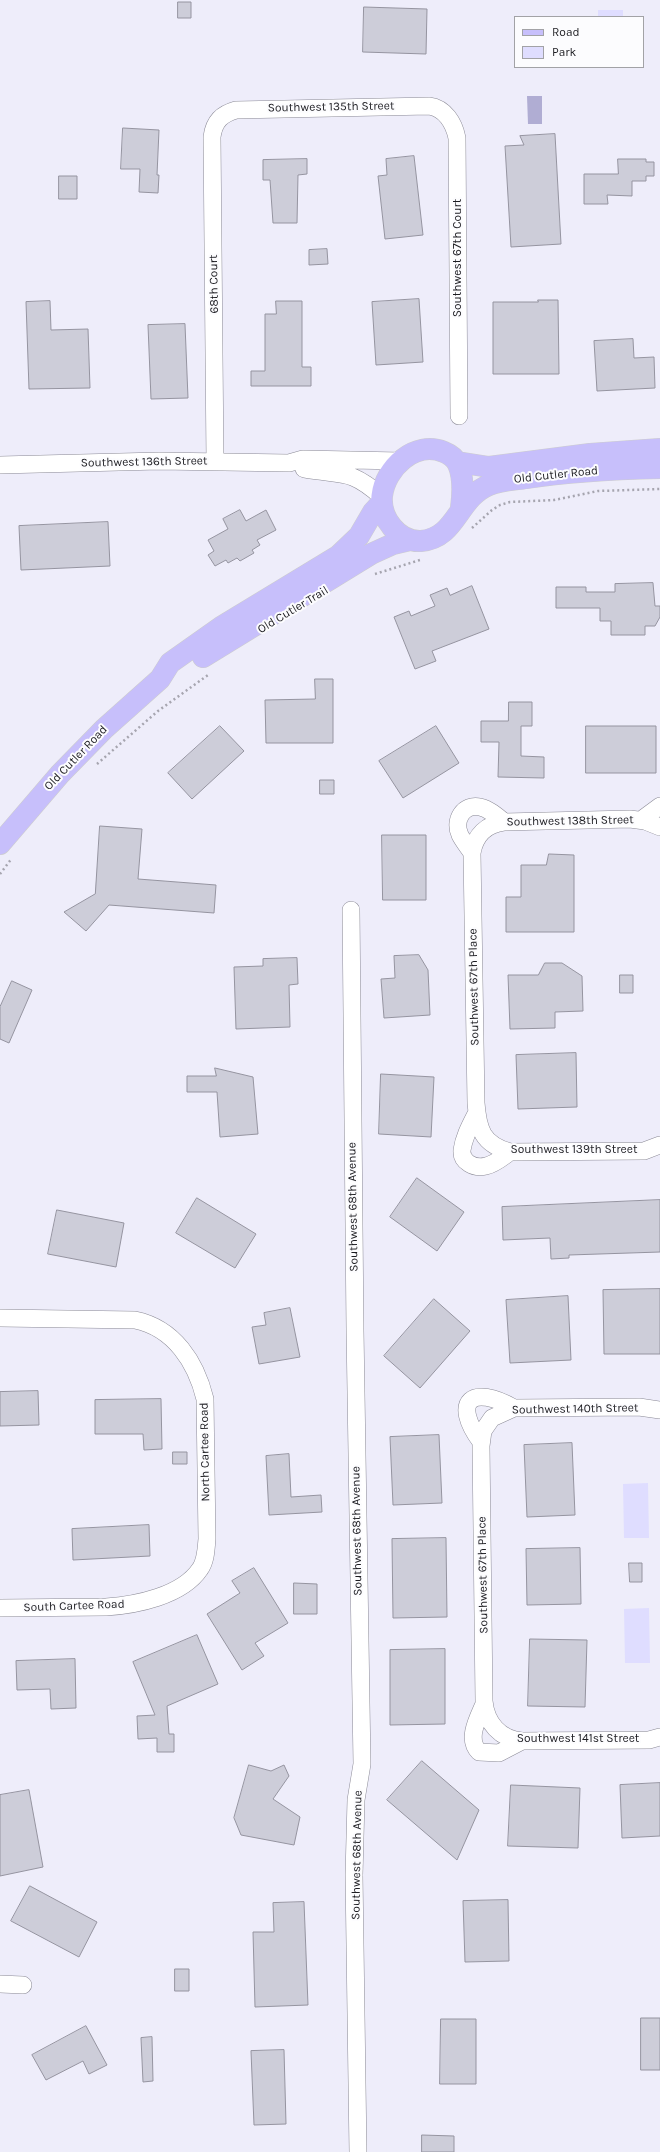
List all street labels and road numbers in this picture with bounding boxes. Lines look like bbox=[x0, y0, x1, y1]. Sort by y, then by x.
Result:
street label: Southwest 135th Street bbox=[268, 99, 394, 115]
street label: Southwest 67th Court bbox=[451, 199, 465, 317]
street label: 68th Court bbox=[206, 254, 222, 314]
street label: Southwest 136th Street bbox=[80, 454, 208, 470]
street label: Old Cutler Road bbox=[513, 463, 599, 487]
street label: Old Cutler Trail bbox=[255, 583, 331, 637]
street label: Old Cutler Road bbox=[41, 723, 111, 793]
street label: Southwest 138th Street bbox=[506, 813, 634, 829]
street label: Southwest 67th Place bbox=[466, 928, 482, 1046]
street label: Southwest 68th Avenue bbox=[345, 1142, 361, 1272]
street label: Southwest 139th Street bbox=[511, 1143, 637, 1157]
street label: Southwest 140th Street bbox=[512, 1401, 638, 1417]
street label: North Cartee Road bbox=[197, 1402, 213, 1502]
street label: Southwest 68th Avenue bbox=[349, 1466, 365, 1596]
street label: Southwest 67th Place bbox=[475, 1516, 491, 1634]
street label: South Cartee Road bbox=[23, 1597, 125, 1615]
street label: Southwest 141st Street bbox=[517, 1732, 639, 1746]
street label: Southwest 68th Avenue bbox=[349, 1790, 365, 1920]

